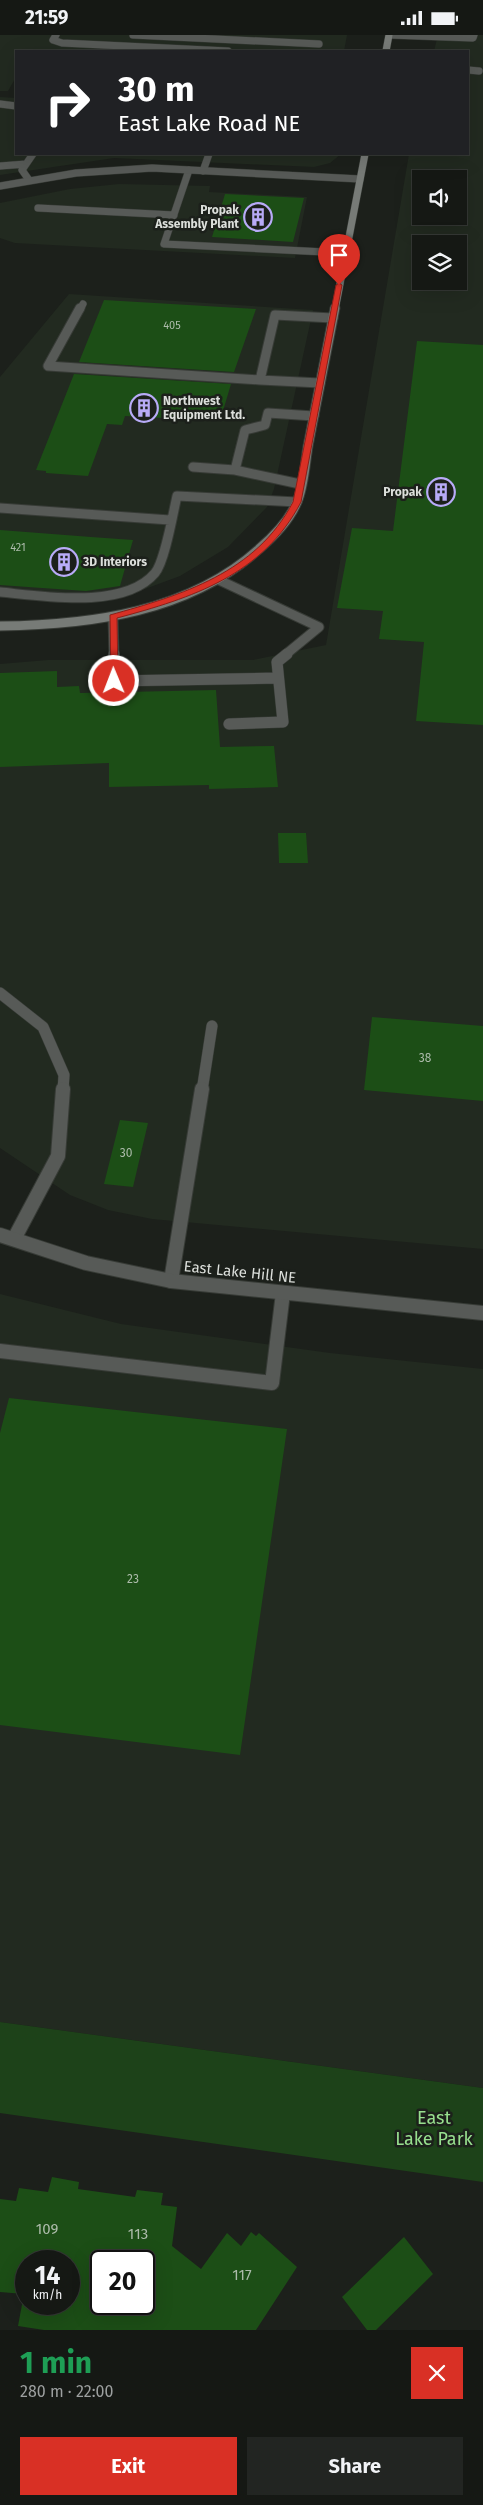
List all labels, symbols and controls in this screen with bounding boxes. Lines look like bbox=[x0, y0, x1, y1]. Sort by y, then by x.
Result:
text: 21:59 bbox=[25, 6, 68, 29]
text: 30 m bbox=[118, 68, 195, 110]
icon: right bbox=[35, 70, 100, 135]
text: East Lake Road NE bbox=[118, 110, 300, 137]
map controls bbox=[412, 170, 467, 290]
button: sound bbox=[412, 170, 467, 225]
building icon: Propak Assembly Plant bbox=[243, 202, 273, 232]
place label: Propak Assembly Plant bbox=[154, 203, 239, 231]
pin bbox=[318, 234, 360, 285]
button: layers bbox=[412, 235, 467, 290]
icon: arrive bbox=[325, 241, 353, 269]
house number: 405 bbox=[163, 319, 181, 332]
building icon: Northwest Equipment Ltd. bbox=[129, 393, 159, 423]
place label: Northwest Equipment Ltd. bbox=[163, 394, 245, 422]
building icon: Propak bbox=[426, 477, 456, 507]
place label: Propak bbox=[383, 485, 422, 499]
house number: 421 bbox=[10, 541, 26, 554]
building icon: 3D Interiors bbox=[49, 547, 79, 577]
place label: 3D Interiors bbox=[82, 555, 147, 569]
position arrow bbox=[87, 654, 139, 706]
house number: 38 bbox=[419, 1051, 432, 1065]
house number: 30 bbox=[120, 1146, 133, 1160]
street label: East Lake Hill NE bbox=[183, 1257, 297, 1287]
house number: 23 bbox=[127, 1572, 139, 1586]
park label: East Lake Park bbox=[395, 2107, 474, 2150]
house number: 109 bbox=[36, 2220, 58, 2238]
house number: 113 bbox=[128, 2225, 148, 2243]
speed limit sign: 20 bbox=[90, 2250, 155, 2315]
text: 14 bbox=[35, 2261, 60, 2291]
house number: 117 bbox=[232, 2266, 252, 2284]
text: km/h bbox=[33, 2288, 62, 2302]
text: 1 min bbox=[20, 2345, 92, 2381]
button: close bbox=[411, 2347, 463, 2399]
text: 280 m · 22:00 bbox=[20, 2382, 113, 2401]
button: Exit bbox=[20, 2437, 237, 2495]
button: Share bbox=[247, 2437, 463, 2495]

